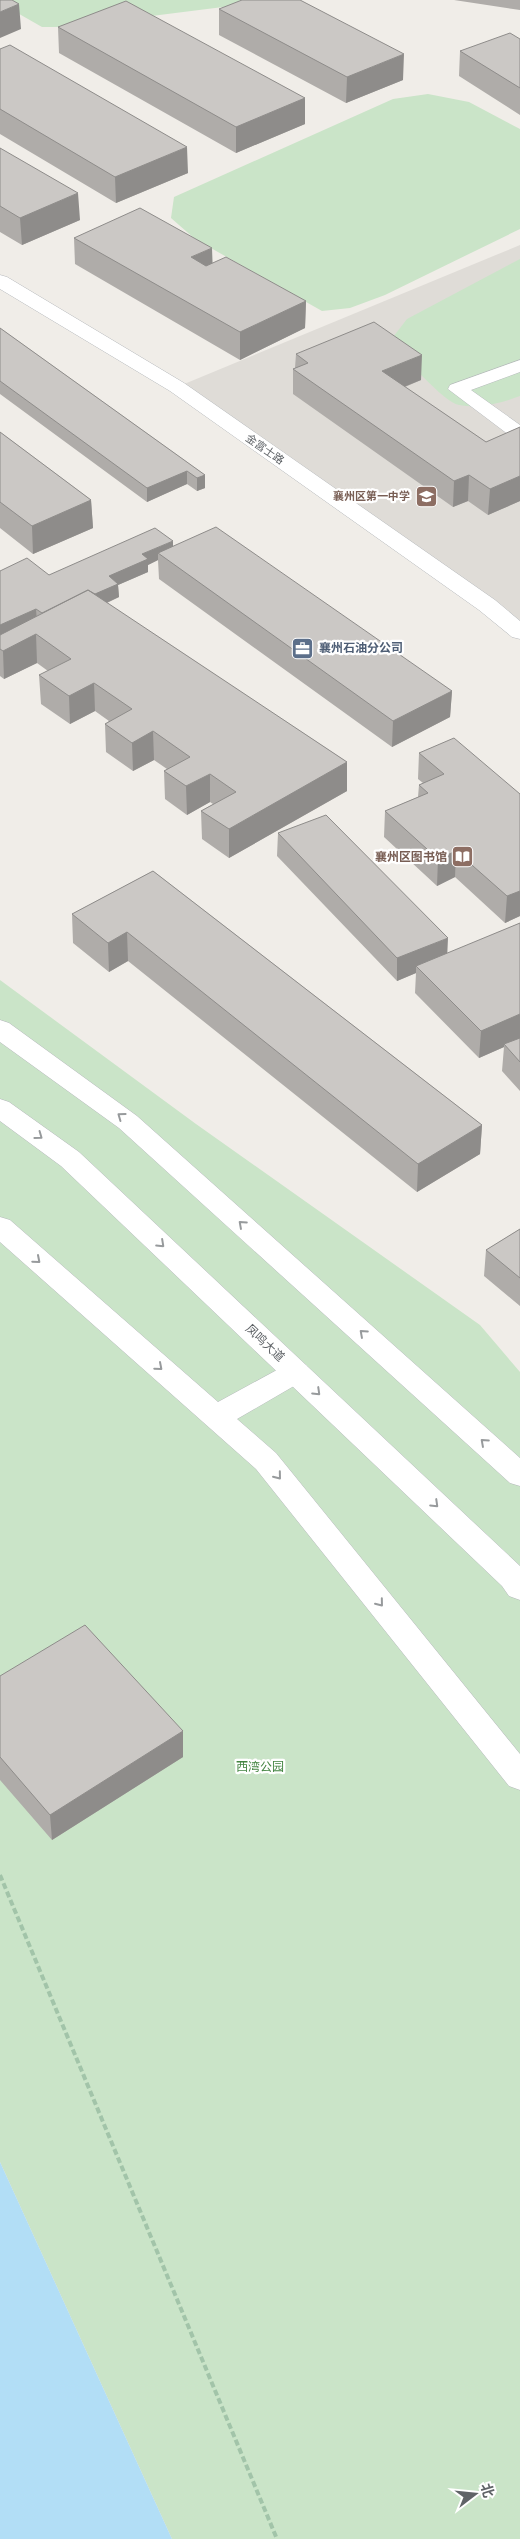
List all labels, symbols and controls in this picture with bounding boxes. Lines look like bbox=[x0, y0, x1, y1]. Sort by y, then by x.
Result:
street label: 金富士路 bbox=[244, 431, 286, 467]
school or university icon: 襄州区第一中学 bbox=[414, 484, 438, 508]
place label: 襄州区第一中学 bbox=[333, 490, 410, 502]
office icon: 襄州石油分公司 bbox=[291, 636, 315, 660]
place label: 襄州石油分公司 bbox=[319, 641, 403, 655]
library icon: 襄州区图书馆 bbox=[451, 845, 475, 869]
place label: 襄州区图书馆 bbox=[375, 850, 447, 864]
one-way arrow bbox=[118, 1114, 127, 1122]
one-way arrow bbox=[34, 1130, 43, 1139]
one-way arrow bbox=[239, 1221, 248, 1230]
one-way arrow bbox=[155, 1238, 164, 1247]
one-way arrow bbox=[31, 1254, 40, 1263]
street label: 凤鸣大道 bbox=[243, 1322, 287, 1364]
one-way arrow bbox=[360, 1330, 369, 1339]
one-way arrow bbox=[153, 1361, 162, 1370]
one-way arrow bbox=[311, 1386, 320, 1395]
one-way arrow bbox=[480, 1439, 489, 1448]
one-way arrow bbox=[273, 1471, 282, 1480]
one-way arrow bbox=[429, 1498, 438, 1507]
one-way arrow bbox=[375, 1597, 383, 1606]
park label: 西湾公园 bbox=[236, 1760, 284, 1774]
north arrow bbox=[450, 2469, 500, 2519]
text: 北 bbox=[478, 2481, 497, 2499]

